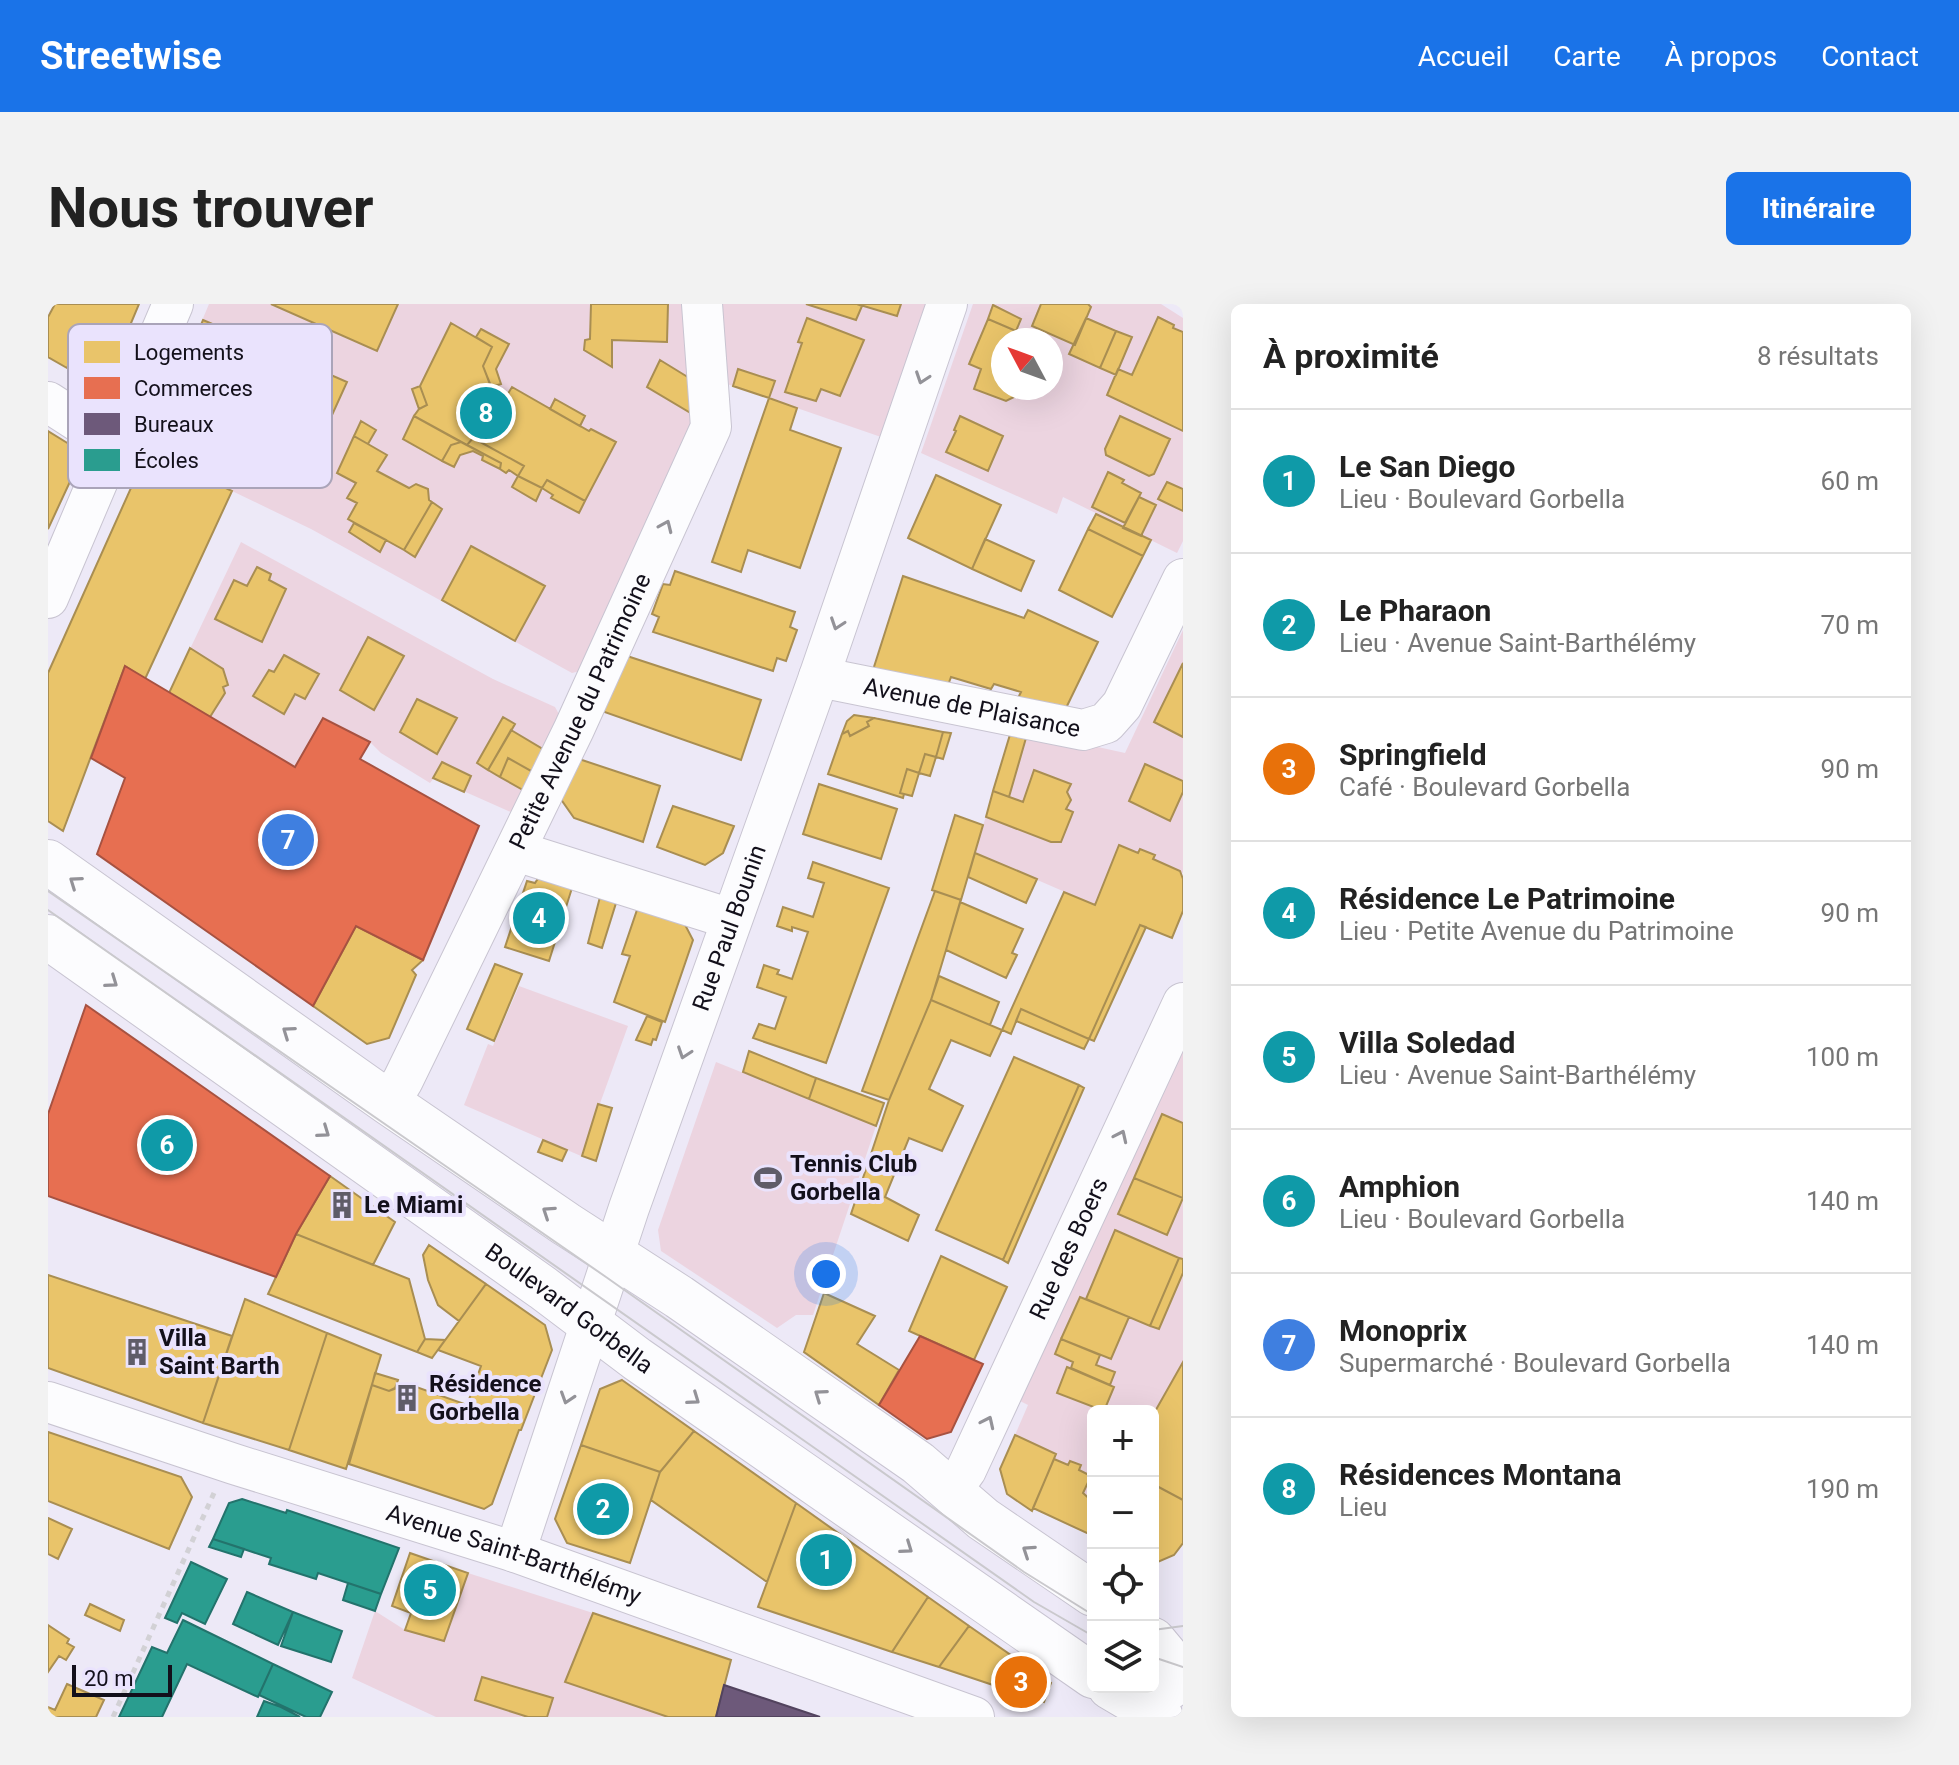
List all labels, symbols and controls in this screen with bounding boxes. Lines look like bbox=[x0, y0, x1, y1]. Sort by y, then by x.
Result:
text: Streetwise bbox=[40, 34, 222, 78]
text: Accueil bbox=[1418, 40, 1509, 73]
text: Carte bbox=[1553, 40, 1621, 73]
text: À propos bbox=[1665, 40, 1777, 73]
text: Contact bbox=[1821, 40, 1919, 73]
button: Itinéraire bbox=[1726, 172, 1911, 245]
text: Nous trouver bbox=[48, 175, 374, 241]
legend bbox=[68, 324, 332, 488]
north arrow bbox=[991, 328, 1063, 400]
text: À proximité bbox=[1263, 336, 1439, 376]
text: Logements bbox=[134, 340, 244, 365]
text: 8 résultats bbox=[1757, 341, 1879, 371]
one-way arrow bbox=[915, 370, 931, 384]
text: Commerces bbox=[134, 376, 253, 401]
pin: 8 bbox=[460, 383, 512, 443]
text: Bureaux bbox=[134, 412, 214, 437]
text: Écoles bbox=[134, 448, 199, 473]
text: Le San Diego bbox=[1339, 449, 1515, 484]
text: 1 bbox=[1282, 466, 1296, 496]
text: 60 m bbox=[1821, 466, 1879, 496]
text: Lieu · Boulevard Gorbella bbox=[1339, 484, 1625, 514]
one-way arrow bbox=[657, 520, 673, 534]
street label: Petite Avenue du Patrimoine bbox=[504, 569, 657, 854]
text: Le Pharaon bbox=[1339, 593, 1491, 628]
text: 2 bbox=[1282, 610, 1296, 640]
text: 70 m bbox=[1821, 610, 1879, 640]
one-way arrow bbox=[831, 616, 847, 630]
text: Lieu · Avenue Saint-Barthélémy bbox=[1339, 628, 1696, 658]
street label: Avenue de Plaisance bbox=[861, 672, 1083, 743]
text: Springfield bbox=[1339, 737, 1487, 772]
text: 3 bbox=[1282, 754, 1296, 784]
text: 90 m bbox=[1821, 754, 1879, 784]
text: Café · Boulevard Gorbella bbox=[1339, 772, 1630, 802]
pin: 7 bbox=[262, 810, 314, 870]
street label: Rue Paul Bounin bbox=[687, 841, 772, 1014]
one-way arrow bbox=[70, 877, 84, 892]
text: Résidence Le Patrimoine bbox=[1339, 881, 1675, 916]
pin: 4 bbox=[513, 888, 565, 948]
text: 4 bbox=[1282, 898, 1296, 928]
text: 90 m bbox=[1821, 898, 1879, 928]
text: Lieu · Petite Avenue du Patrimoine bbox=[1339, 916, 1734, 946]
one-way arrow bbox=[103, 972, 117, 987]
text: Villa Soledad bbox=[1339, 1025, 1515, 1060]
one-way arrow bbox=[282, 1027, 296, 1042]
text: 5 bbox=[1282, 1042, 1296, 1072]
text: 100 m bbox=[1806, 1042, 1879, 1072]
one-way arrow bbox=[677, 1045, 693, 1059]
text: Lieu · Avenue Saint-Barthélémy bbox=[1339, 1060, 1696, 1090]
pin: 6 bbox=[141, 1115, 193, 1175]
one-way arrow bbox=[315, 1123, 330, 1137]
one-way arrow bbox=[1111, 1129, 1127, 1144]
place label: Tennis Club Gorbella bbox=[790, 1150, 917, 1206]
sports icon: Tennis Club Gorbella bbox=[753, 1163, 783, 1193]
text: Amphion bbox=[1339, 1169, 1460, 1204]
street label: Rue des Boers bbox=[1024, 1173, 1114, 1324]
text: 6 bbox=[1282, 1186, 1296, 1216]
text: 140 m bbox=[1806, 1186, 1879, 1216]
building icon: Le Miami bbox=[327, 1190, 357, 1220]
place label: Le Miami bbox=[364, 1191, 463, 1219]
text: Lieu · Boulevard Gorbella bbox=[1339, 1204, 1625, 1234]
one-way arrow bbox=[542, 1206, 556, 1221]
street label: Boulevard Gorbella bbox=[480, 1238, 658, 1380]
your location bbox=[806, 1254, 846, 1294]
text: Monoprix bbox=[1339, 1313, 1467, 1348]
place label: Villa Saint Barth bbox=[159, 1324, 280, 1380]
text: 7 bbox=[1282, 1330, 1296, 1360]
text: 140 m bbox=[1806, 1330, 1879, 1360]
building icon: Villa Saint Barth bbox=[122, 1337, 152, 1367]
text: Supermarché · Boulevard Gorbella bbox=[1339, 1348, 1731, 1378]
place label: Résidence Gorbella bbox=[429, 1370, 541, 1426]
building icon: Résidence Gorbella bbox=[392, 1383, 422, 1413]
one-way arrow bbox=[685, 1389, 699, 1404]
one-way arrow bbox=[560, 1390, 576, 1404]
one-way arrow bbox=[815, 1390, 829, 1405]
map controls bbox=[1087, 1405, 1159, 1693]
button: + bbox=[1087, 1405, 1159, 1477]
one-way arrow bbox=[978, 1416, 994, 1430]
text: Résidences Montana bbox=[1339, 1457, 1621, 1492]
text: 8 bbox=[1282, 1474, 1296, 1504]
text: 190 m bbox=[1806, 1474, 1879, 1504]
button: − bbox=[1087, 1477, 1159, 1549]
pin: 2 bbox=[577, 1479, 629, 1539]
text: Lieu bbox=[1339, 1492, 1387, 1522]
street label: Avenue Saint-Barthélémy bbox=[383, 1499, 645, 1610]
pin: 1 bbox=[800, 1530, 852, 1590]
one-way arrow bbox=[898, 1538, 912, 1553]
one-way arrow bbox=[1023, 1546, 1037, 1561]
button: locate bbox=[1087, 1549, 1159, 1621]
pin: 5 bbox=[404, 1560, 456, 1620]
button: layers bbox=[1087, 1621, 1159, 1693]
pin: 3 bbox=[995, 1652, 1047, 1712]
scale bar bbox=[72, 1661, 172, 1697]
text: 20 m bbox=[84, 1666, 133, 1691]

